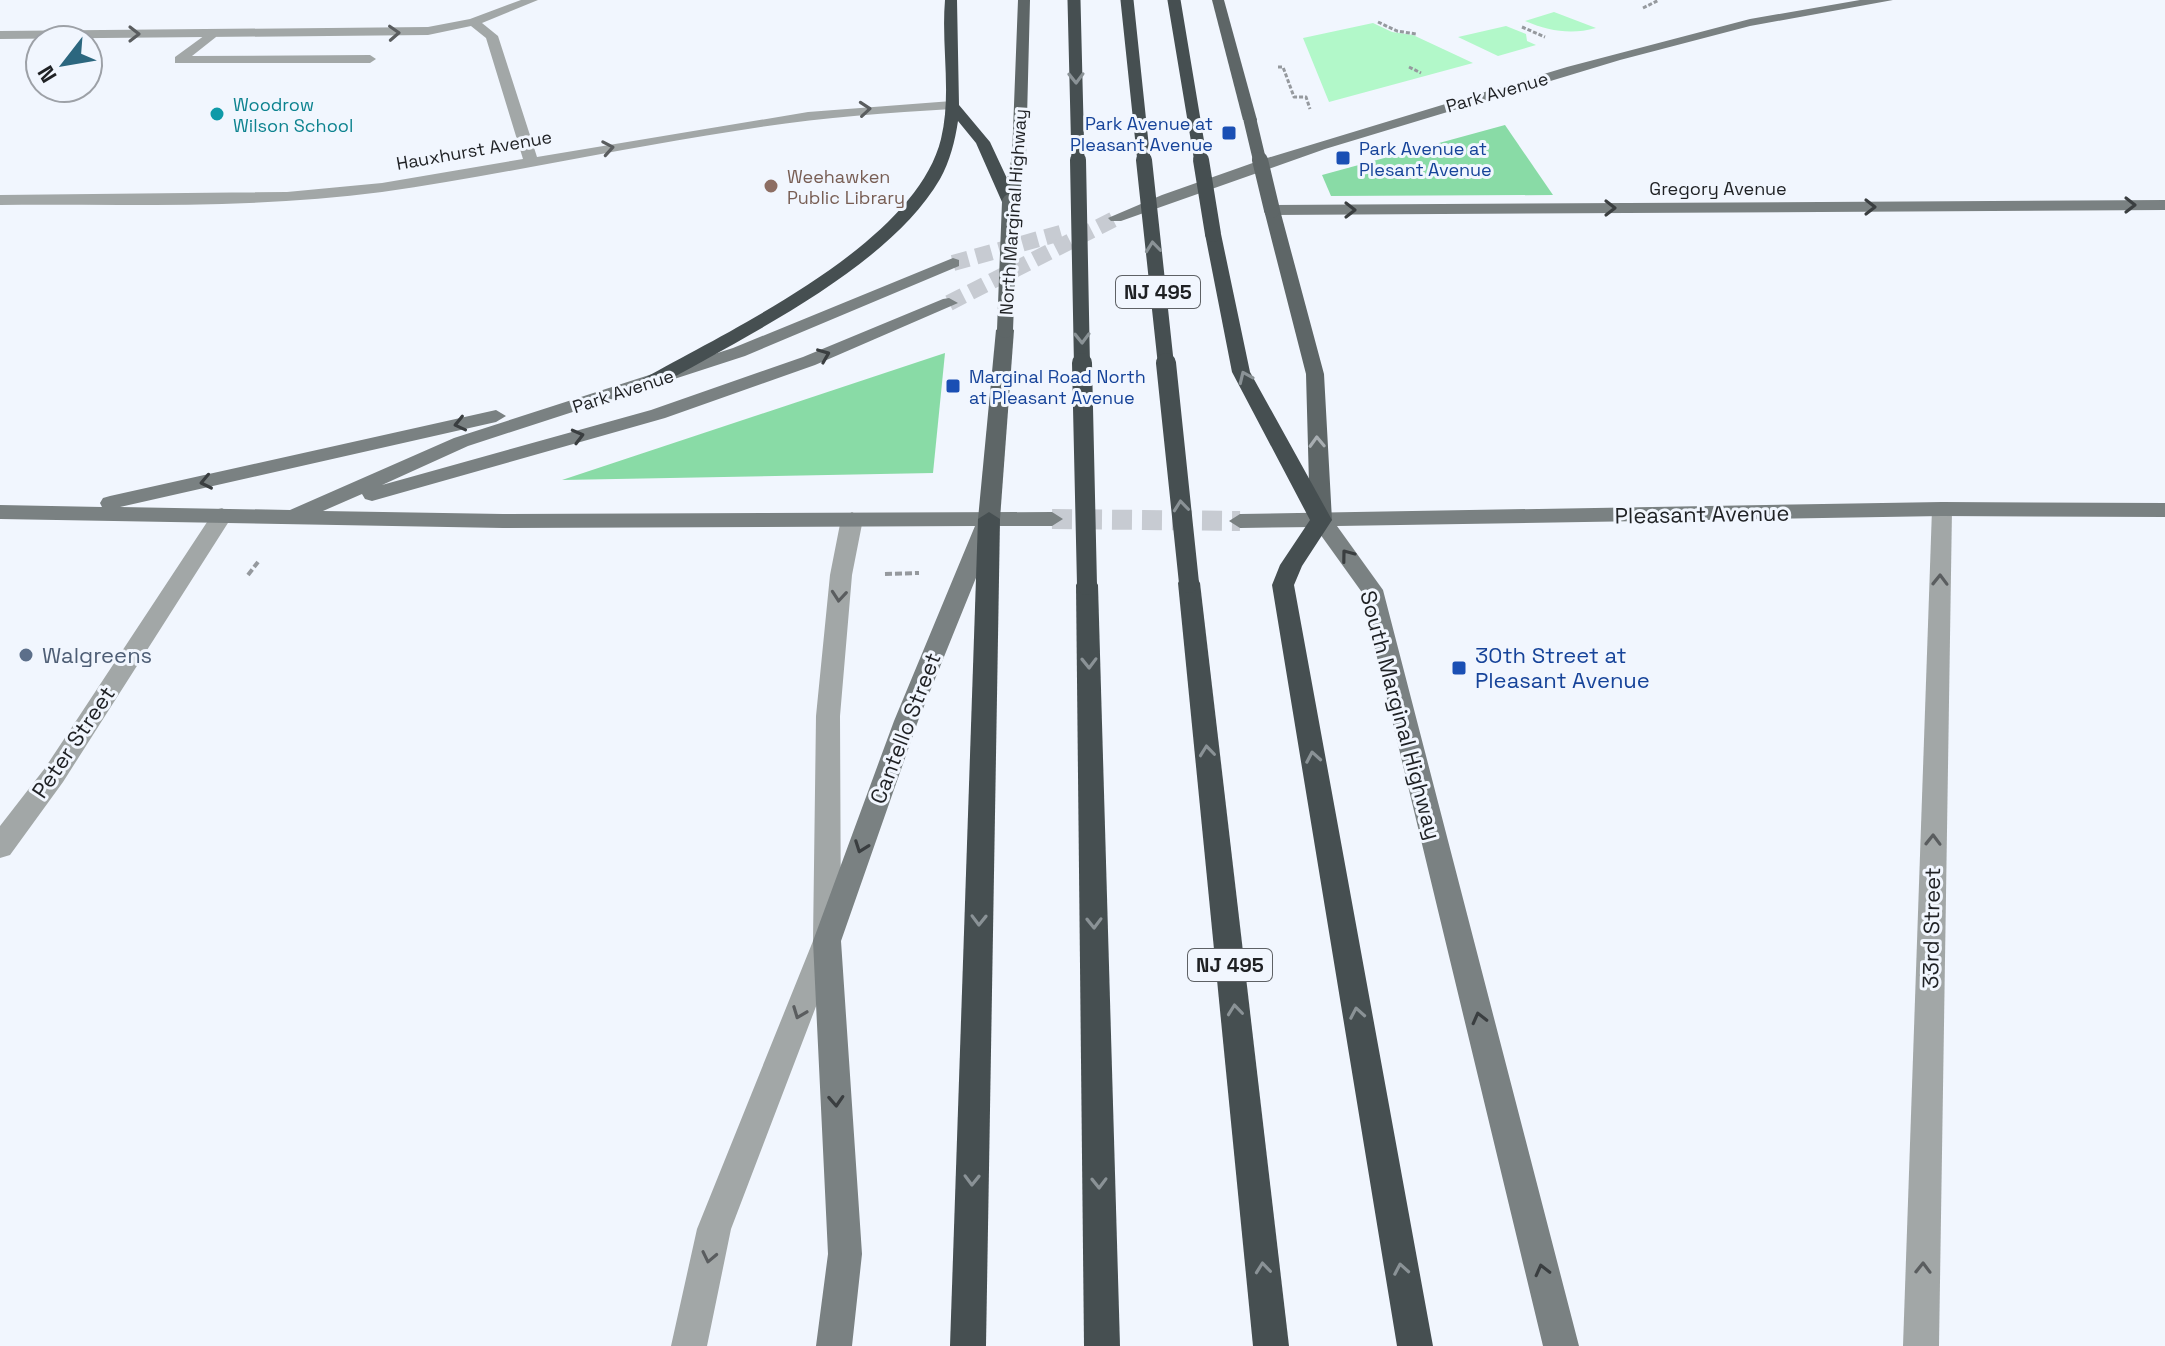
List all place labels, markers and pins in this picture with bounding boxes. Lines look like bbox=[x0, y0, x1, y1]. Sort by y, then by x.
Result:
place label: Woodrow Wilson School bbox=[233, 93, 353, 137]
marker: Woodrow Wilson School bbox=[208, 105, 226, 123]
place label: Park Avenue at Pleasant Avenue bbox=[1070, 112, 1213, 156]
marker: Park Avenue at Pleasant Avenue bbox=[1220, 124, 1238, 142]
place label: Park Avenue at Plesant Avenue bbox=[1359, 137, 1492, 181]
marker: Park Avenue at Plesant Avenue bbox=[1334, 149, 1352, 167]
place label: Weehawken Public Library bbox=[787, 165, 905, 209]
marker: Weehawken Public Library bbox=[762, 177, 780, 195]
place label: Marginal Road North at Pleasant Avenue bbox=[969, 365, 1146, 409]
marker: Marginal Road North at Pleasant Avenue bbox=[944, 377, 962, 395]
place label: Walgreens bbox=[42, 641, 152, 669]
place label: 30th Street at Pleasant Avenue bbox=[1475, 641, 1650, 694]
marker: Walgreens bbox=[17, 646, 35, 664]
marker: 30th Street at Pleasant Avenue bbox=[1450, 659, 1468, 677]

